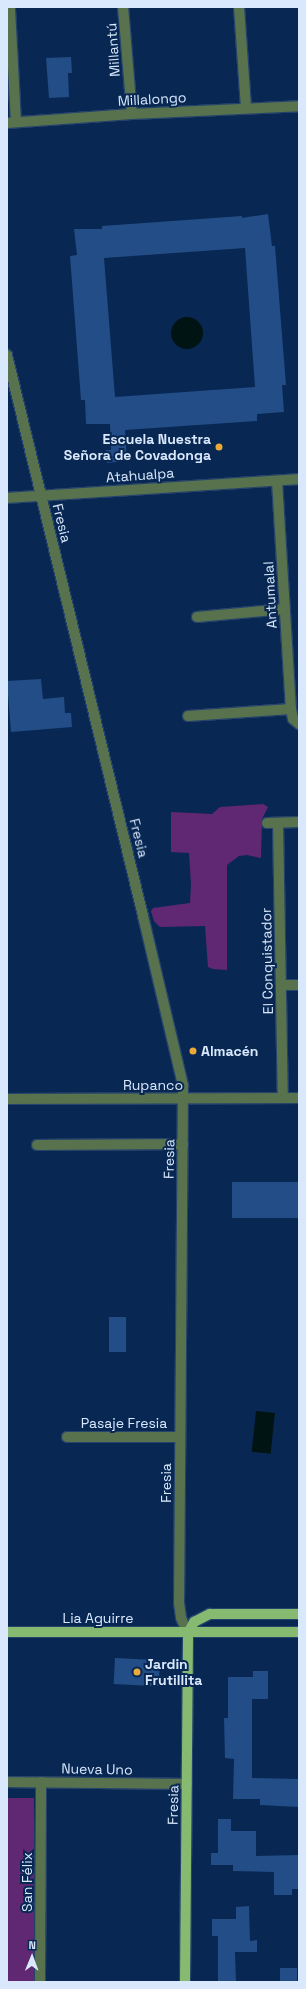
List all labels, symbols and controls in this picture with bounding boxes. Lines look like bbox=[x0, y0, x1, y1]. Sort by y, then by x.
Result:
street label: Millantú bbox=[103, 23, 123, 77]
street label: Millalongo bbox=[117, 89, 187, 109]
place label: Escuela Nuestra Señora de Covadonga bbox=[64, 431, 211, 464]
marker: Escuela Nuestra Señora de Covadonga bbox=[214, 442, 224, 452]
street label: Atahualpa bbox=[105, 464, 175, 486]
street label: Fresia bbox=[49, 502, 75, 544]
street label: Antumalal bbox=[260, 561, 280, 629]
street label: Fresia bbox=[126, 817, 152, 859]
street label: El Conquistador bbox=[258, 908, 276, 1014]
place label: Almacén bbox=[201, 1043, 258, 1059]
marker: Almacén bbox=[188, 1046, 198, 1056]
street label: Rupanco bbox=[123, 1077, 183, 1093]
street label: Fresia bbox=[160, 1139, 178, 1179]
street label: Pasaje Fresia bbox=[81, 1415, 167, 1431]
street label: Fresia bbox=[158, 1463, 174, 1503]
street label: Lia Aguirre bbox=[62, 1610, 134, 1626]
place label: Jardin Frutillita bbox=[145, 1656, 202, 1688]
marker: Jardin Frutillita bbox=[132, 1667, 142, 1677]
street label: Nueva Uno bbox=[61, 1760, 133, 1778]
street label: Fresia bbox=[164, 1785, 182, 1825]
street label: San Félix bbox=[19, 1852, 35, 1912]
north arrow bbox=[12, 1937, 52, 1977]
text: N bbox=[28, 1938, 36, 1952]

